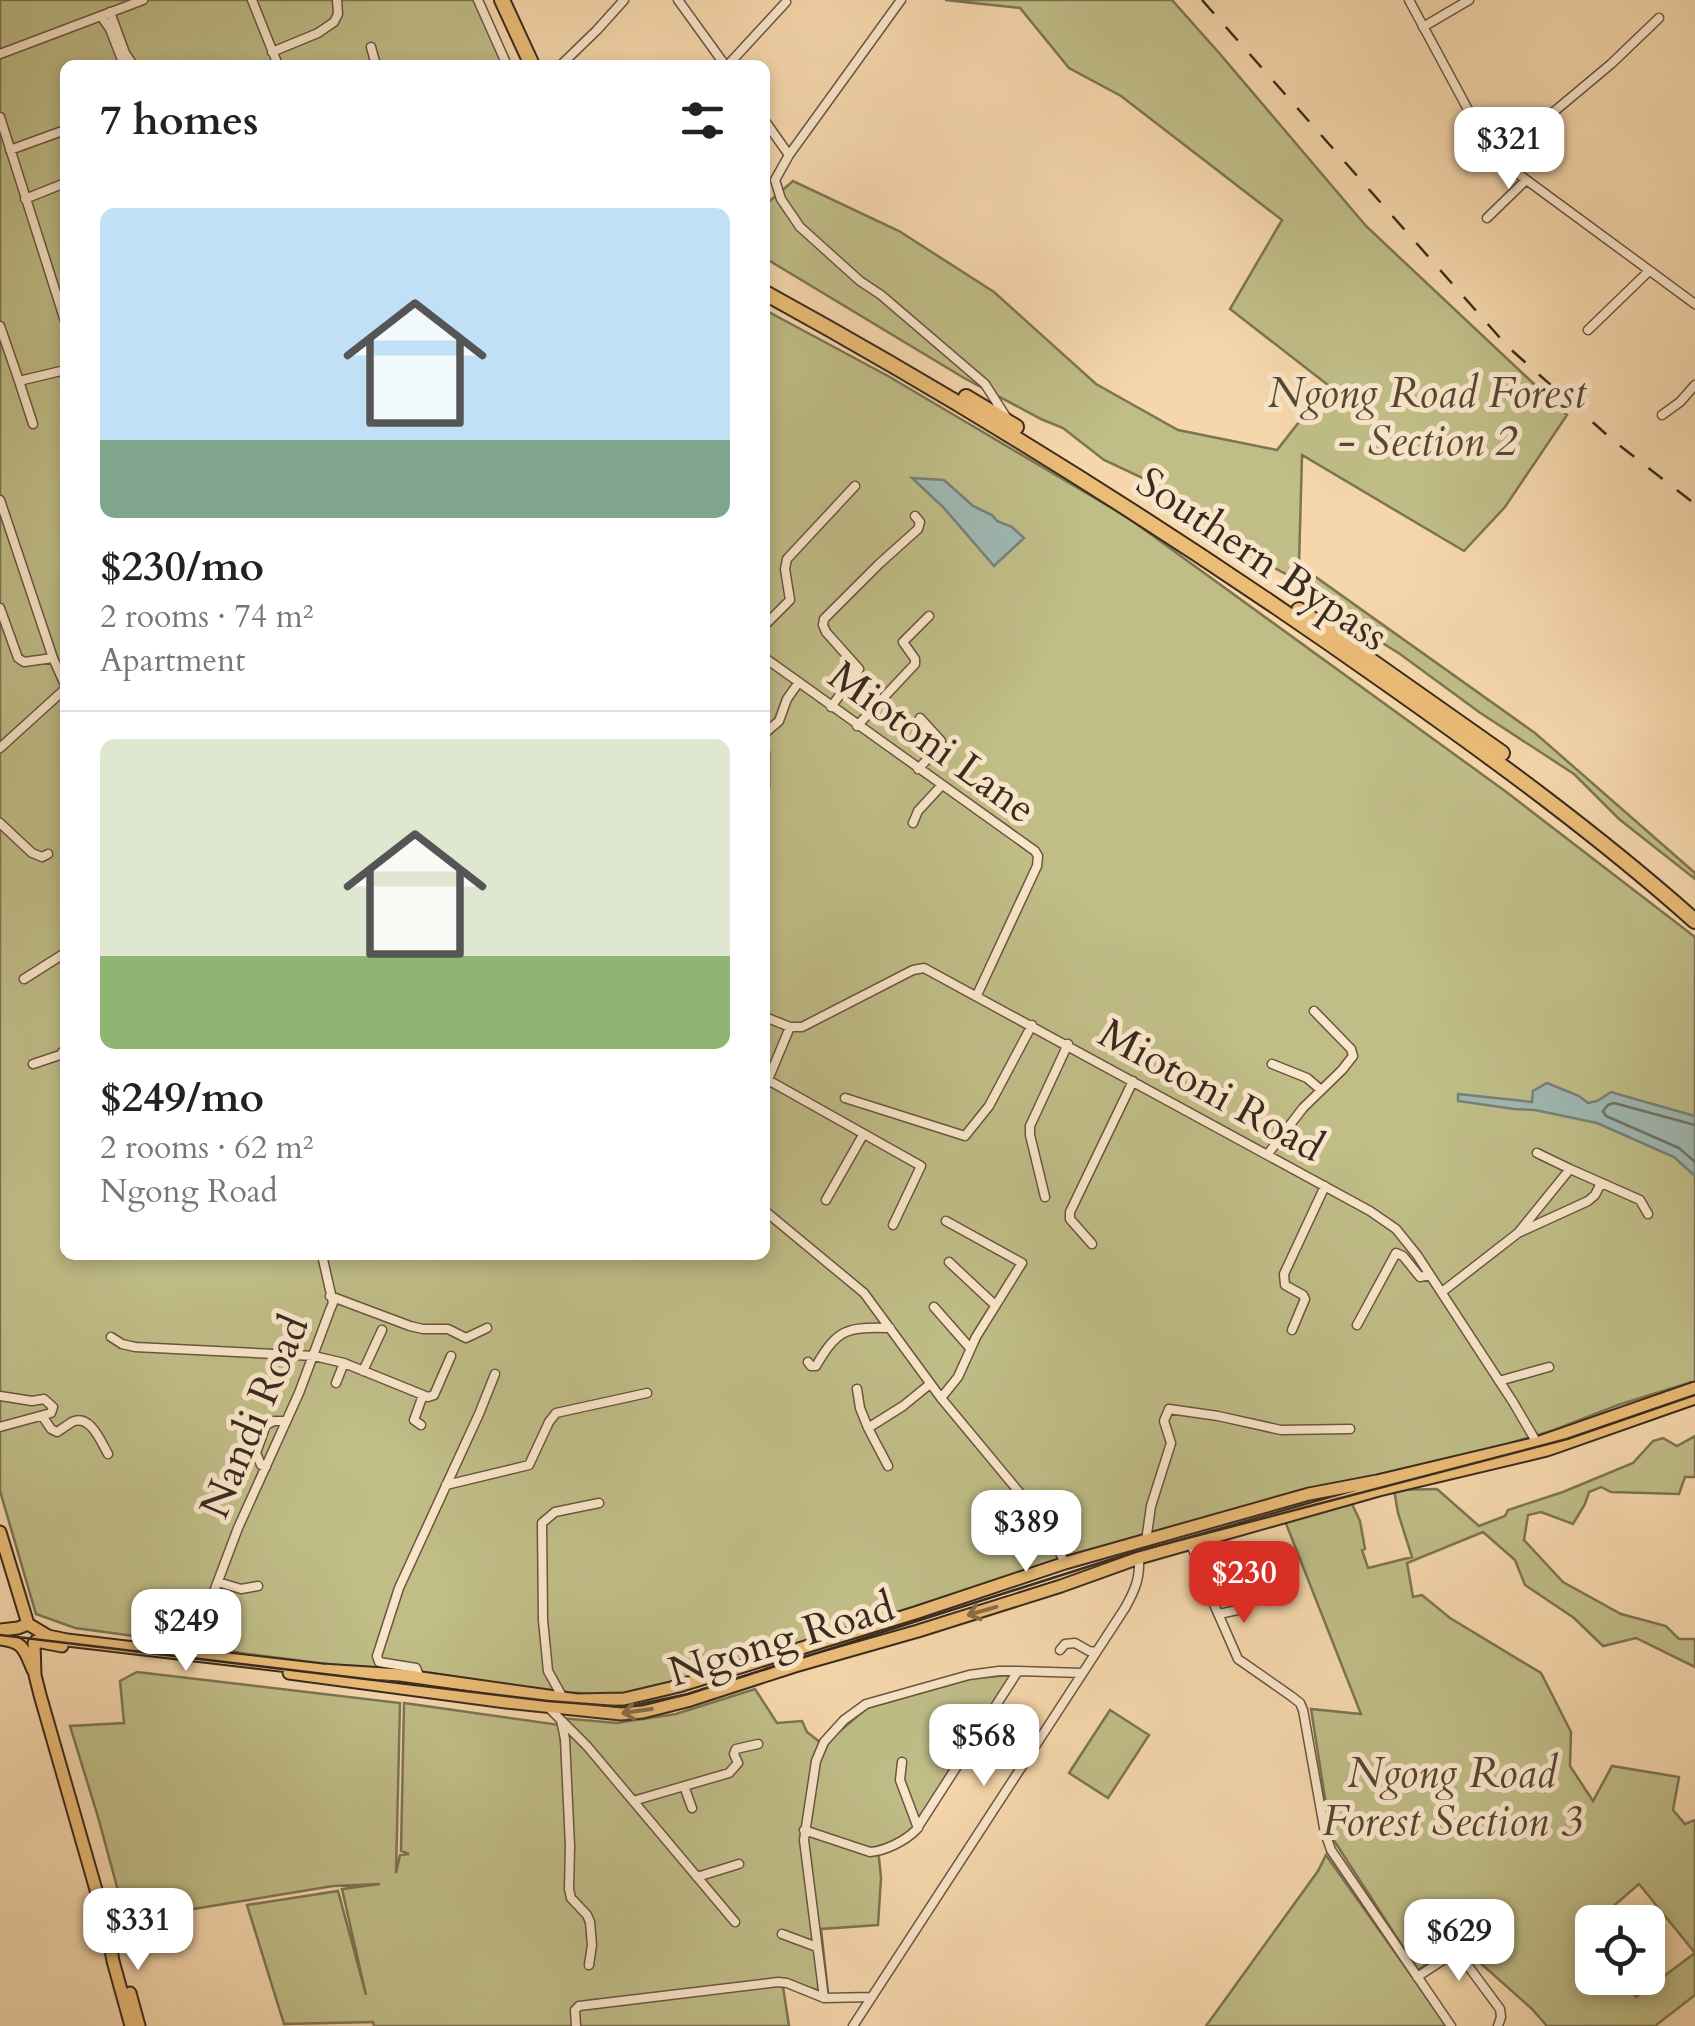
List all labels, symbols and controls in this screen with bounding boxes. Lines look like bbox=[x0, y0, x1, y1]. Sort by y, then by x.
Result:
text: 7 homes bbox=[100, 92, 258, 149]
icon: filters bbox=[675, 93, 730, 148]
pin: $321 bbox=[1450, 107, 1568, 192]
text: $321 bbox=[1476, 117, 1542, 161]
icon: home bbox=[325, 273, 505, 453]
park label: Ngong Road Forest - Section 2 bbox=[1268, 365, 1587, 470]
street label: Southern Bypass bbox=[1125, 454, 1399, 665]
text: $230/mo bbox=[100, 538, 264, 595]
text: 2 rooms · 74 m² bbox=[100, 595, 313, 639]
text: Apartment bbox=[100, 639, 245, 683]
street label: Miotoni Lane bbox=[817, 648, 1047, 837]
icon: home bbox=[325, 804, 505, 984]
street label: Miotoni Road bbox=[1088, 1005, 1334, 1176]
text: $249/mo bbox=[100, 1069, 264, 1126]
text: 2 rooms · 62 m² bbox=[100, 1126, 313, 1170]
text: Ngong Road bbox=[100, 1170, 278, 1214]
street label: Nandi Road bbox=[186, 1306, 323, 1527]
pin: $389 bbox=[967, 1490, 1085, 1575]
text: $389 bbox=[993, 1500, 1059, 1544]
pin: $230 bbox=[1185, 1541, 1303, 1626]
text: $230 bbox=[1211, 1551, 1277, 1595]
street label: Ngong Road bbox=[662, 1578, 901, 1701]
pin: $249 bbox=[127, 1589, 245, 1674]
text: $249 bbox=[153, 1599, 219, 1643]
one-way arrow bbox=[967, 1603, 998, 1621]
one-way arrow bbox=[621, 1703, 654, 1721]
pin: $568 bbox=[925, 1704, 1043, 1789]
text: $568 bbox=[951, 1714, 1017, 1758]
park label: Ngong Road Forest Section 3 bbox=[1323, 1745, 1582, 1850]
pin: $331 bbox=[79, 1888, 197, 1973]
text: $331 bbox=[105, 1898, 171, 1942]
pin: $629 bbox=[1400, 1899, 1518, 1984]
map controls bbox=[1575, 1905, 1665, 1995]
button: locate bbox=[1575, 1905, 1665, 1995]
text: $629 bbox=[1426, 1909, 1492, 1953]

